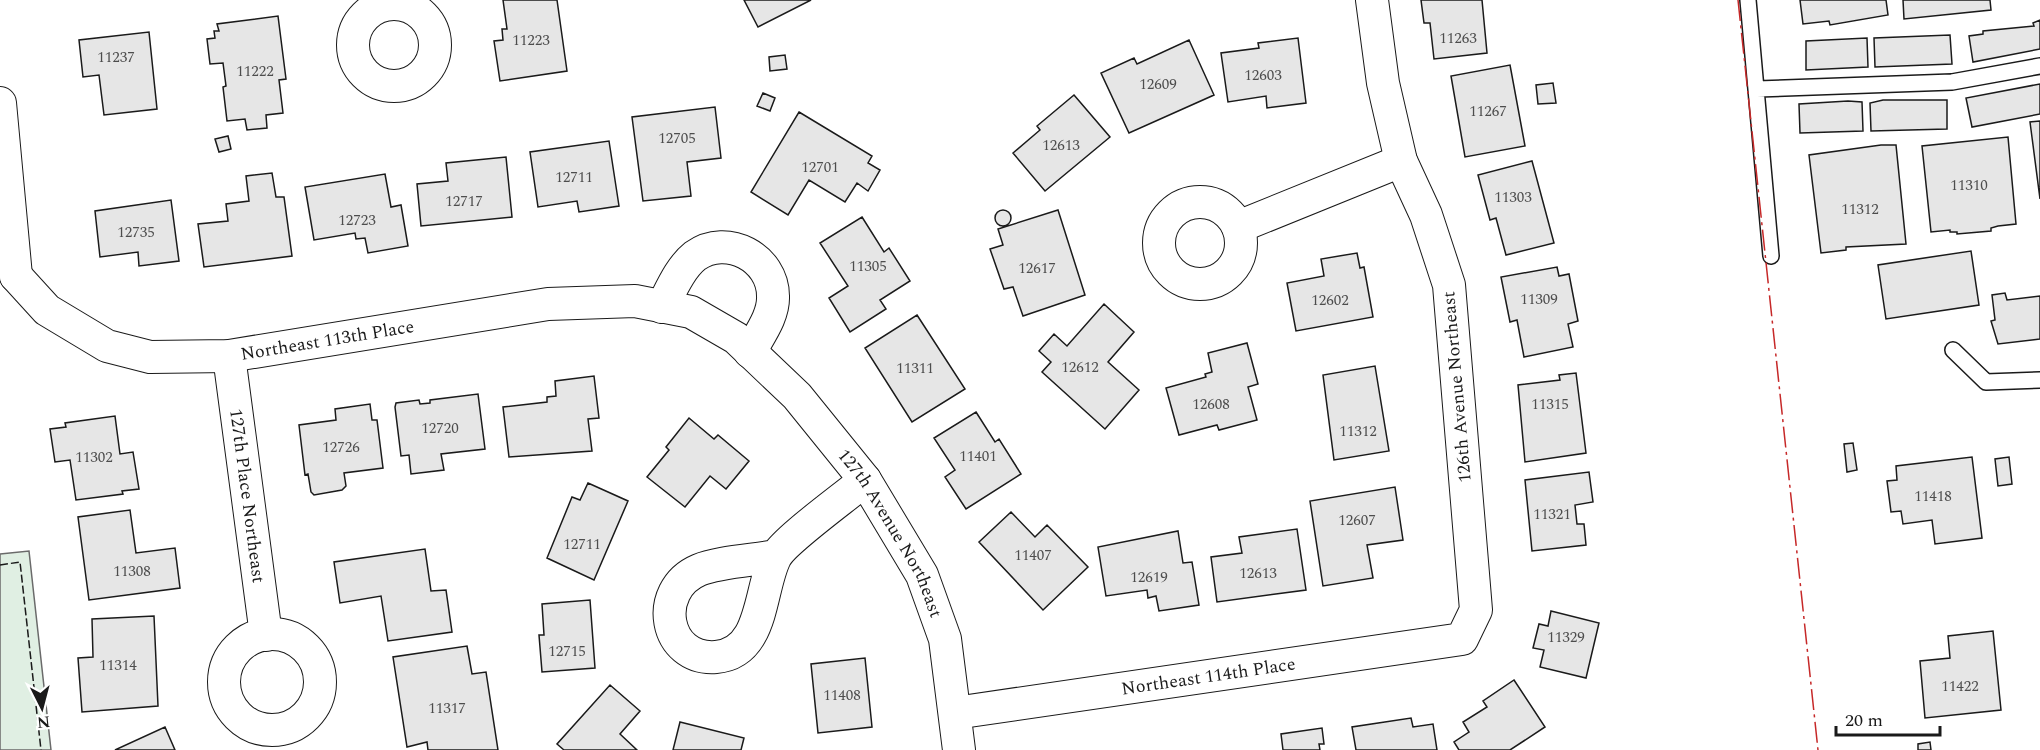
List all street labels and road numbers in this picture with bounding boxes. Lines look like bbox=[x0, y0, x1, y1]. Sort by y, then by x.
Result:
street label: 126th Avenue Northeast bbox=[1435, 290, 1479, 484]
street label: Northeast 113th Place bbox=[239, 313, 416, 367]
street label: 127th Place Northeast bbox=[223, 407, 272, 585]
street label: 127th Avenue Northeast bbox=[831, 443, 950, 621]
street label: Northeast 114th Place bbox=[1120, 650, 1297, 702]

